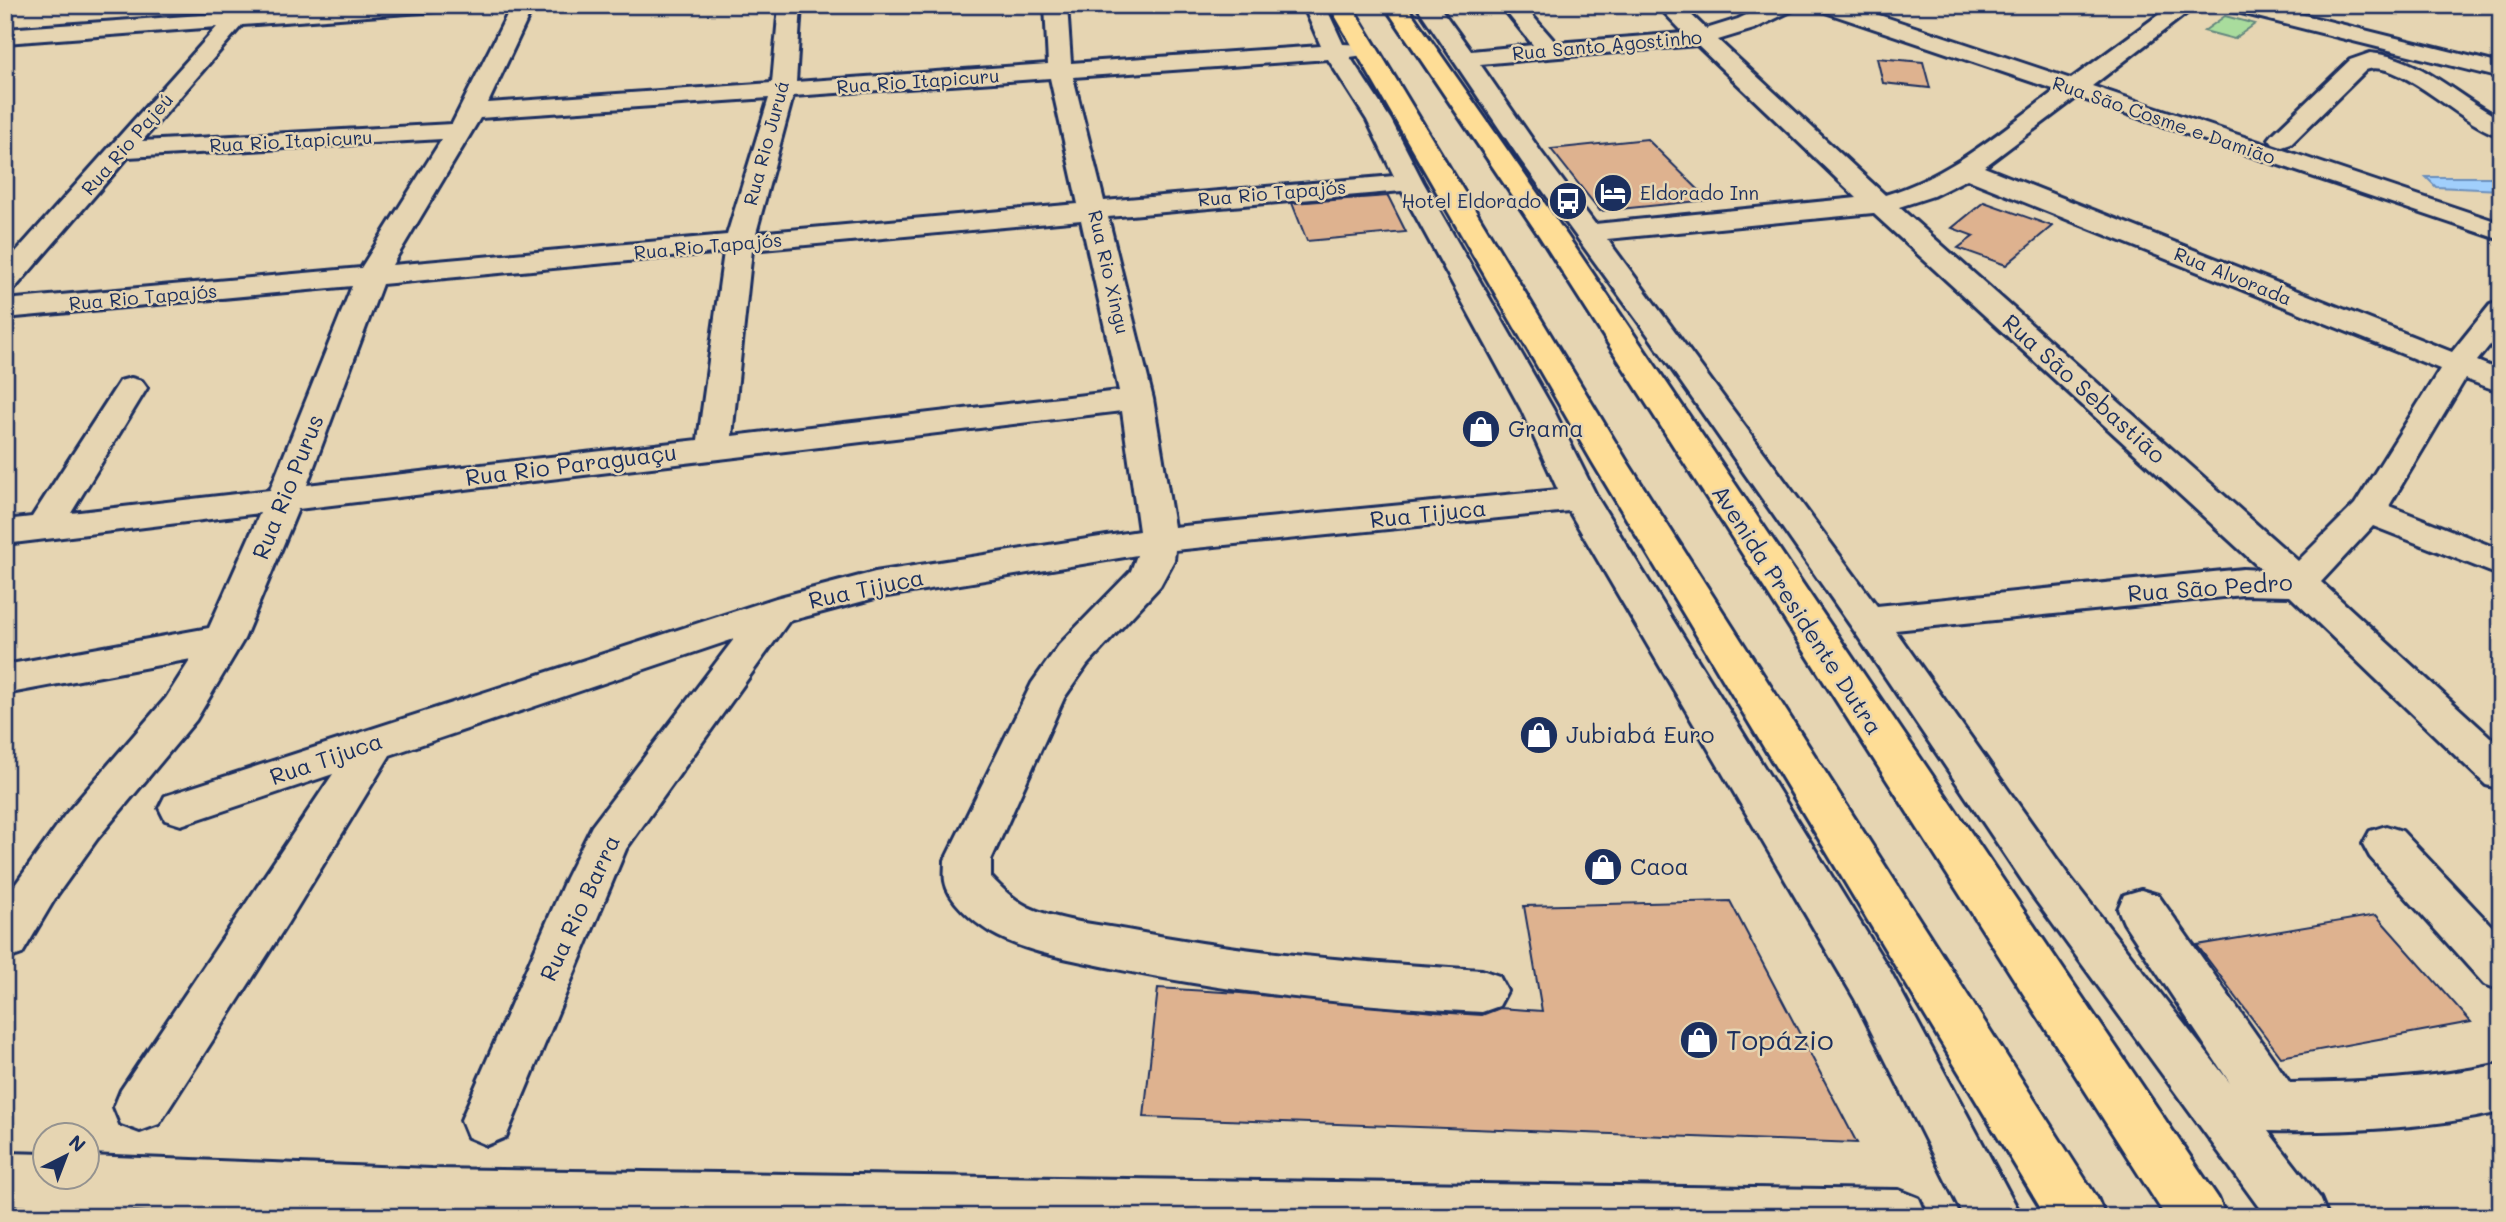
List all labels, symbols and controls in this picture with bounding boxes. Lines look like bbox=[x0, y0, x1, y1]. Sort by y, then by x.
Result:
street label: Rua Santo Agostinho bbox=[1511, 24, 1703, 65]
street label: Rua Rio Itapicuru bbox=[836, 62, 1000, 99]
street label: Rua São Cosme e Damião bbox=[2049, 70, 2279, 169]
street label: Rua Rio Juruá bbox=[737, 78, 794, 208]
street label: Rua Rio Pajeú bbox=[75, 87, 178, 200]
street label: Rua Rio Itapicuru bbox=[209, 124, 373, 157]
hotel icon: Eldorado Inn bbox=[1592, 172, 1634, 214]
street label: Rua Rio Tapajós bbox=[1197, 174, 1347, 211]
bus stop icon: Hotel Eldorado bbox=[1547, 180, 1589, 222]
place label: Eldorado Inn bbox=[1640, 180, 1759, 205]
place label: Hotel Eldorado bbox=[1402, 188, 1541, 213]
street label: Rua Rio Xingu bbox=[1083, 208, 1136, 336]
street label: Rua Rio Tapajós bbox=[633, 227, 783, 264]
street label: Rua Alvorada bbox=[2171, 241, 2296, 311]
street label: Rua Rio Tapajós bbox=[68, 278, 218, 315]
street label: Rua São Sebastião bbox=[1997, 307, 2173, 470]
shop icon: Grama bbox=[1460, 408, 1502, 450]
street label: Rua Rio Purus bbox=[244, 410, 330, 564]
place label: Grama bbox=[1508, 413, 1584, 443]
street label: Rua Rio Paraguaçu bbox=[464, 436, 678, 492]
street label: Avenida Presidente Dutra bbox=[1706, 479, 1890, 740]
street label: Rua Tijuca bbox=[1368, 492, 1488, 534]
street label: Rua Tijuca bbox=[805, 561, 926, 615]
street label: Rua São Pedro bbox=[2126, 566, 2293, 608]
shop icon: Jubiabá Euro bbox=[1518, 714, 1560, 756]
place label: Jubiabá Euro bbox=[1566, 719, 1715, 749]
street label: Rua Tijuca bbox=[265, 725, 386, 791]
street label: Rua Rio Barra bbox=[532, 830, 626, 985]
shop icon: Caoa bbox=[1582, 846, 1624, 888]
place label: Caoa bbox=[1630, 851, 1689, 881]
shop icon: Topázio bbox=[1678, 1019, 1720, 1061]
place label: Topázio bbox=[1726, 1021, 1834, 1057]
north arrow bbox=[32, 1120, 102, 1190]
text: N bbox=[64, 1129, 91, 1157]

